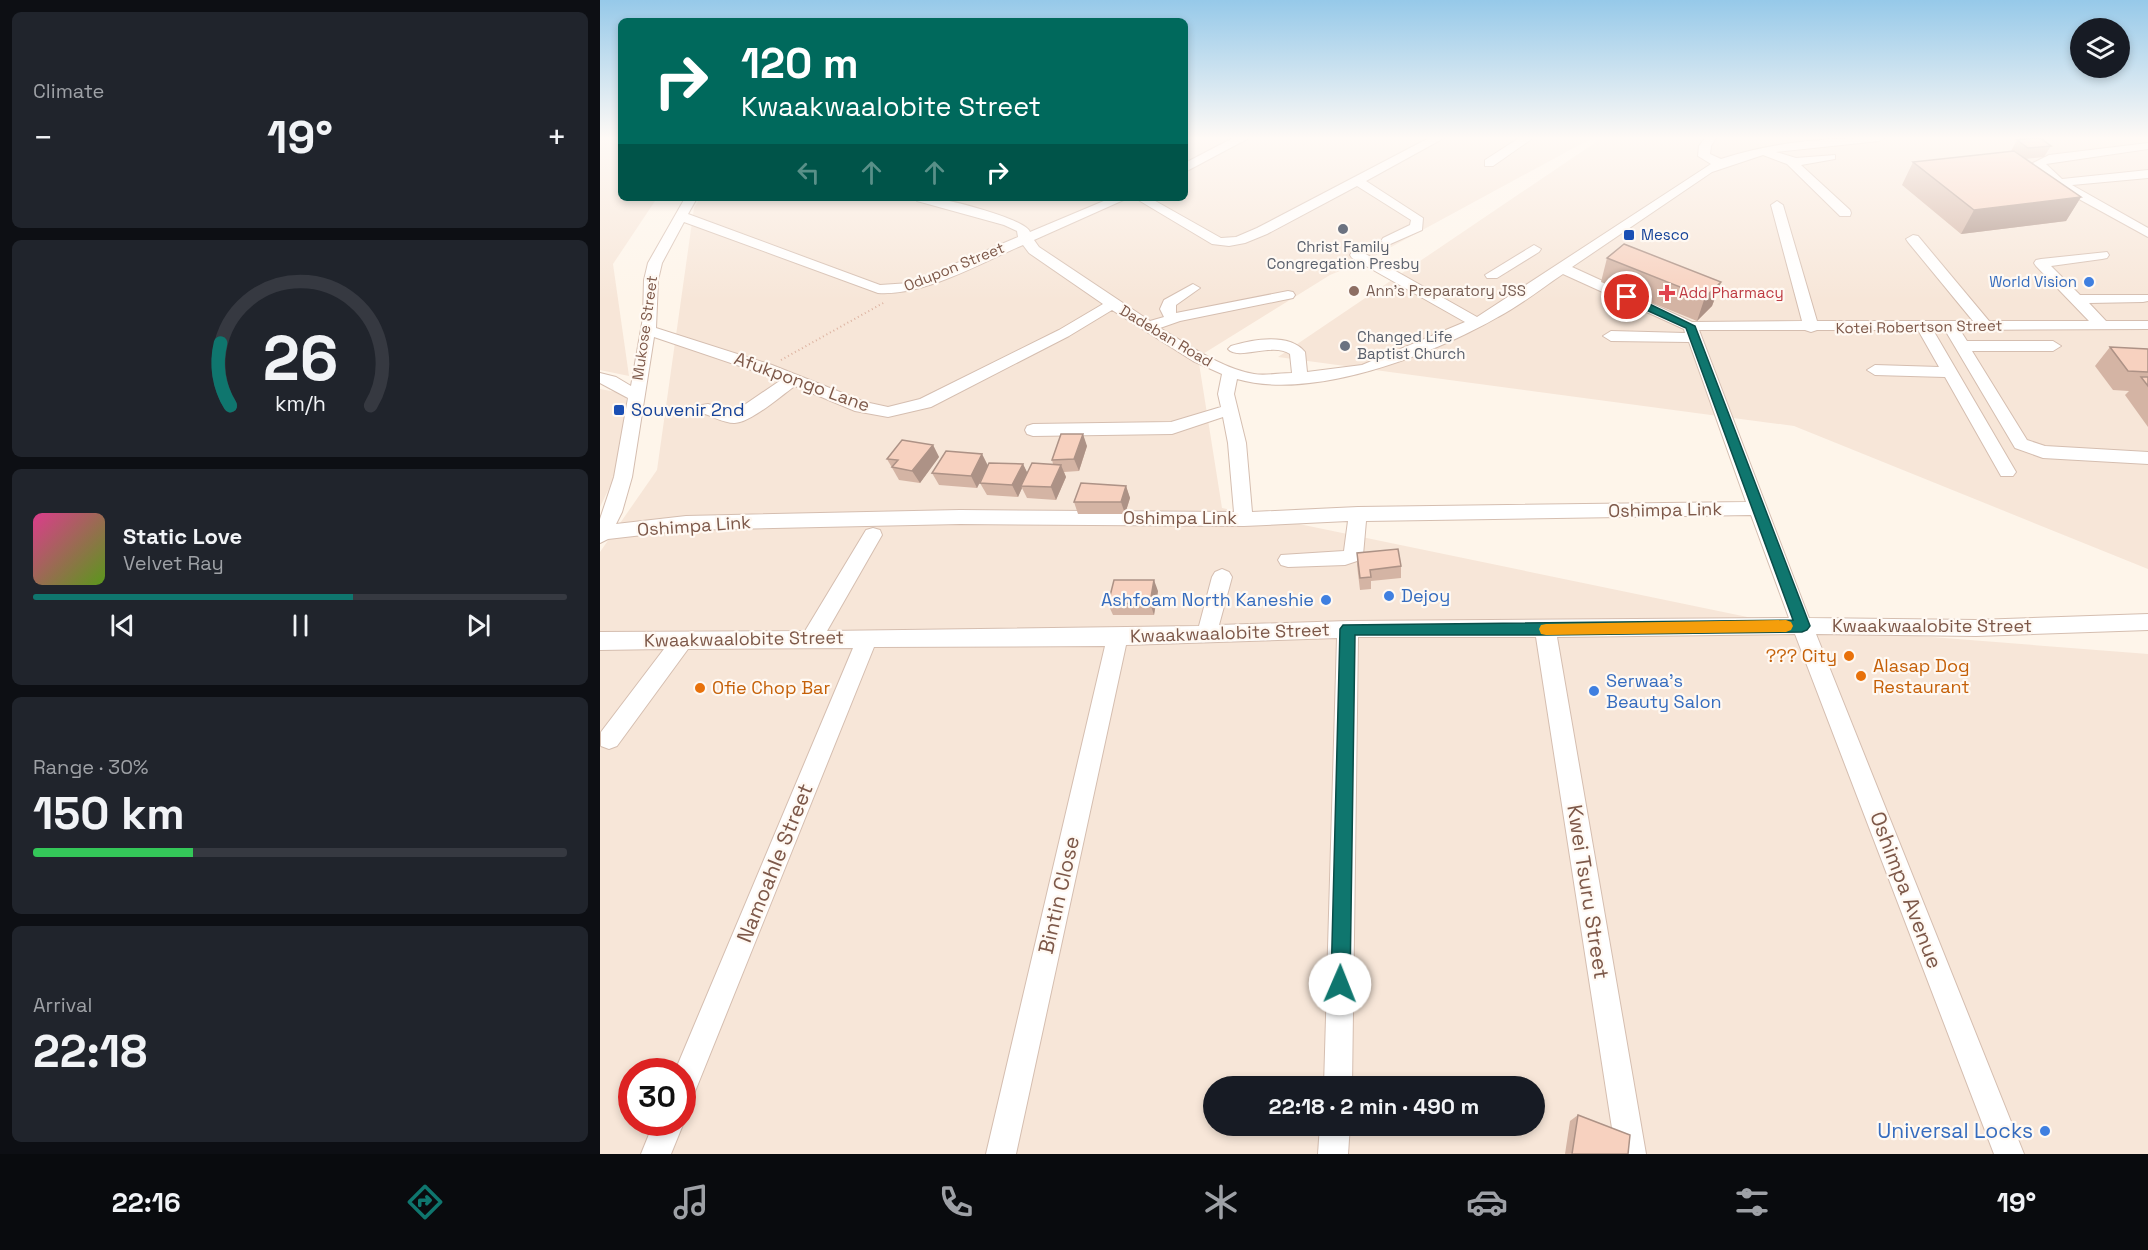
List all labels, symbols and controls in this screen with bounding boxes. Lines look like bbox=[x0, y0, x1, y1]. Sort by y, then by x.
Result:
map controls bbox=[2070, 18, 2130, 78]
button: layers bbox=[2070, 18, 2130, 78]
text: 120 m bbox=[741, 37, 859, 90]
icon: right bbox=[642, 42, 720, 120]
text: Climate bbox=[33, 78, 104, 104]
text: Kwaakwaalobite Street bbox=[741, 89, 1041, 124]
text: 19° bbox=[267, 109, 333, 166]
text: − bbox=[33, 117, 53, 159]
text: + bbox=[547, 117, 567, 159]
icon: left bbox=[792, 156, 825, 189]
icon: ahead bbox=[855, 156, 888, 189]
icon: ahead bbox=[918, 156, 951, 189]
icon: right bbox=[981, 156, 1014, 189]
marker: Christ Family Congregation Presby bbox=[1336, 222, 1350, 236]
place label: Mesco bbox=[1641, 225, 1689, 244]
marker: Mesco bbox=[1622, 228, 1636, 242]
place label: Christ Family Congregation Presby bbox=[1267, 237, 1419, 273]
street label: Odupon Street bbox=[901, 238, 1007, 295]
pin bbox=[1601, 271, 1652, 322]
place label: World Vision bbox=[1989, 272, 2077, 291]
street label: Mukose Street bbox=[628, 274, 661, 382]
marker: World Vision bbox=[2082, 275, 2096, 289]
icon: arrive bbox=[1610, 280, 1643, 313]
place label: Ann's Preparatory JSS bbox=[1366, 281, 1526, 300]
place label: Add Pharmacy bbox=[1679, 283, 1784, 302]
marker: Ann's Preparatory JSS bbox=[1347, 284, 1361, 298]
marker: Add Pharmacy bbox=[1660, 286, 1674, 300]
street label: Dadeban Road bbox=[1116, 300, 1216, 371]
street label: Kotei Robertson Street bbox=[1835, 316, 2003, 337]
text: 26 bbox=[262, 319, 338, 398]
place label: Changed Life Baptist Church bbox=[1357, 327, 1465, 363]
marker: Changed Life Baptist Church bbox=[1338, 339, 1352, 353]
street label: Afukpongo Lane bbox=[731, 346, 873, 417]
text: km/h bbox=[274, 390, 326, 417]
place label: Souvenir 2nd bbox=[631, 398, 745, 421]
marker: Souvenir 2nd bbox=[612, 403, 626, 417]
street label: Oshimpa Link bbox=[1608, 497, 1722, 522]
street label: Oshimpa Link bbox=[1123, 506, 1237, 529]
street label: Oshimpa Link bbox=[636, 510, 752, 541]
text: Static Love bbox=[123, 522, 242, 550]
text: Velvet Ray bbox=[123, 550, 224, 576]
place label: Dejoy bbox=[1401, 584, 1450, 607]
place label: Ashfoam North Kaneshie bbox=[1101, 588, 1314, 611]
marker: Dejoy bbox=[1382, 589, 1396, 603]
marker: Ashfoam North Kaneshie bbox=[1319, 593, 1333, 607]
icon: previous bbox=[106, 609, 139, 642]
icon: pause bbox=[284, 609, 317, 642]
icon: next bbox=[462, 609, 495, 642]
street label: Kwaakwaalobite Street bbox=[1832, 614, 2032, 637]
street label: Kwaakwaalobite Street bbox=[1130, 618, 1330, 647]
street label: Kwaakwaalobite Street bbox=[644, 625, 844, 652]
place label: ??? City bbox=[1766, 644, 1837, 667]
marker: ??? City bbox=[1842, 649, 1856, 663]
place label: Alasap Dog Restaurant bbox=[1873, 654, 1970, 698]
place label: Serwaa's Beauty Salon bbox=[1606, 669, 1722, 713]
marker: Alasap Dog Restaurant bbox=[1854, 669, 1868, 683]
place label: Ofie Chop Bar bbox=[712, 676, 830, 699]
marker: Ofie Chop Bar bbox=[693, 681, 707, 695]
marker: Serwaa's Beauty Salon bbox=[1587, 684, 1601, 698]
text: Range · 30% bbox=[33, 754, 148, 780]
street label: Namoahle Street bbox=[730, 779, 819, 946]
text: 150 km bbox=[33, 785, 185, 842]
street label: Kwei Tsuru Street bbox=[1561, 803, 1616, 981]
street label: Oshimpa Avenue bbox=[1864, 807, 1949, 972]
street label: Bintin Close bbox=[1032, 833, 1085, 956]
position arrow bbox=[1308, 952, 1372, 1016]
text: Arrival bbox=[33, 992, 92, 1018]
text: 22:18 bbox=[33, 1023, 147, 1080]
speed limit sign: 30 bbox=[618, 1058, 696, 1136]
text: 22:18 · 2 min · 490 m bbox=[1269, 1092, 1479, 1120]
place label: Universal Locks bbox=[1877, 1117, 2033, 1144]
marker: Universal Locks bbox=[2038, 1124, 2052, 1138]
icon: directions bbox=[404, 1181, 446, 1223]
icon: music bbox=[670, 1181, 712, 1223]
icon: phone bbox=[935, 1181, 977, 1223]
icon: climate bbox=[1200, 1181, 1242, 1223]
icon: car bbox=[1466, 1181, 1508, 1223]
icon: filters bbox=[1731, 1181, 1773, 1223]
text: 22:16 bbox=[112, 1185, 181, 1220]
text: 19° bbox=[1997, 1185, 2036, 1220]

